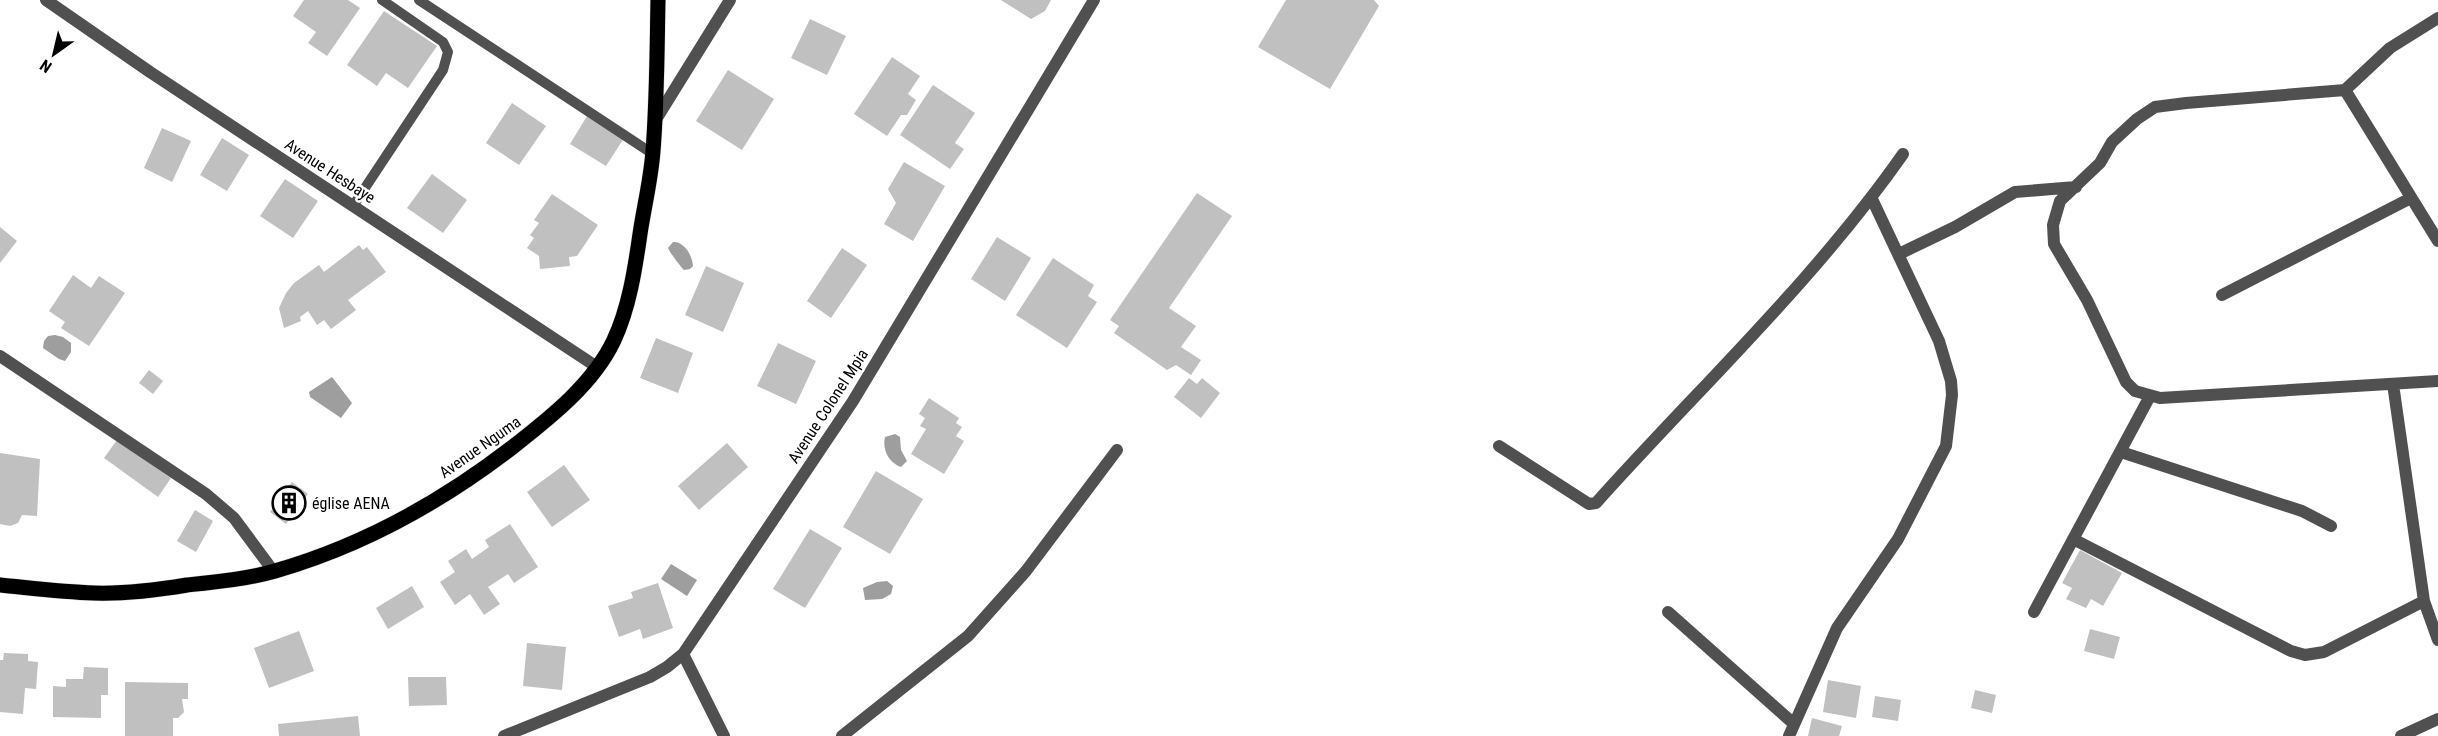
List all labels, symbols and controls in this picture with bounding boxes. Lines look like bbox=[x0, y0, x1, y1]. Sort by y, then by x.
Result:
north arrow bbox=[24, 24, 84, 84]
text: N bbox=[37, 55, 55, 77]
street label: Avenue Hesbaye bbox=[281, 135, 379, 207]
street label: Avenue Colonel Mpia bbox=[784, 345, 872, 467]
street label: Avenue Nguma bbox=[436, 412, 524, 482]
building icon: église AENA bbox=[271, 485, 307, 521]
place label: église AENA bbox=[312, 494, 390, 513]

